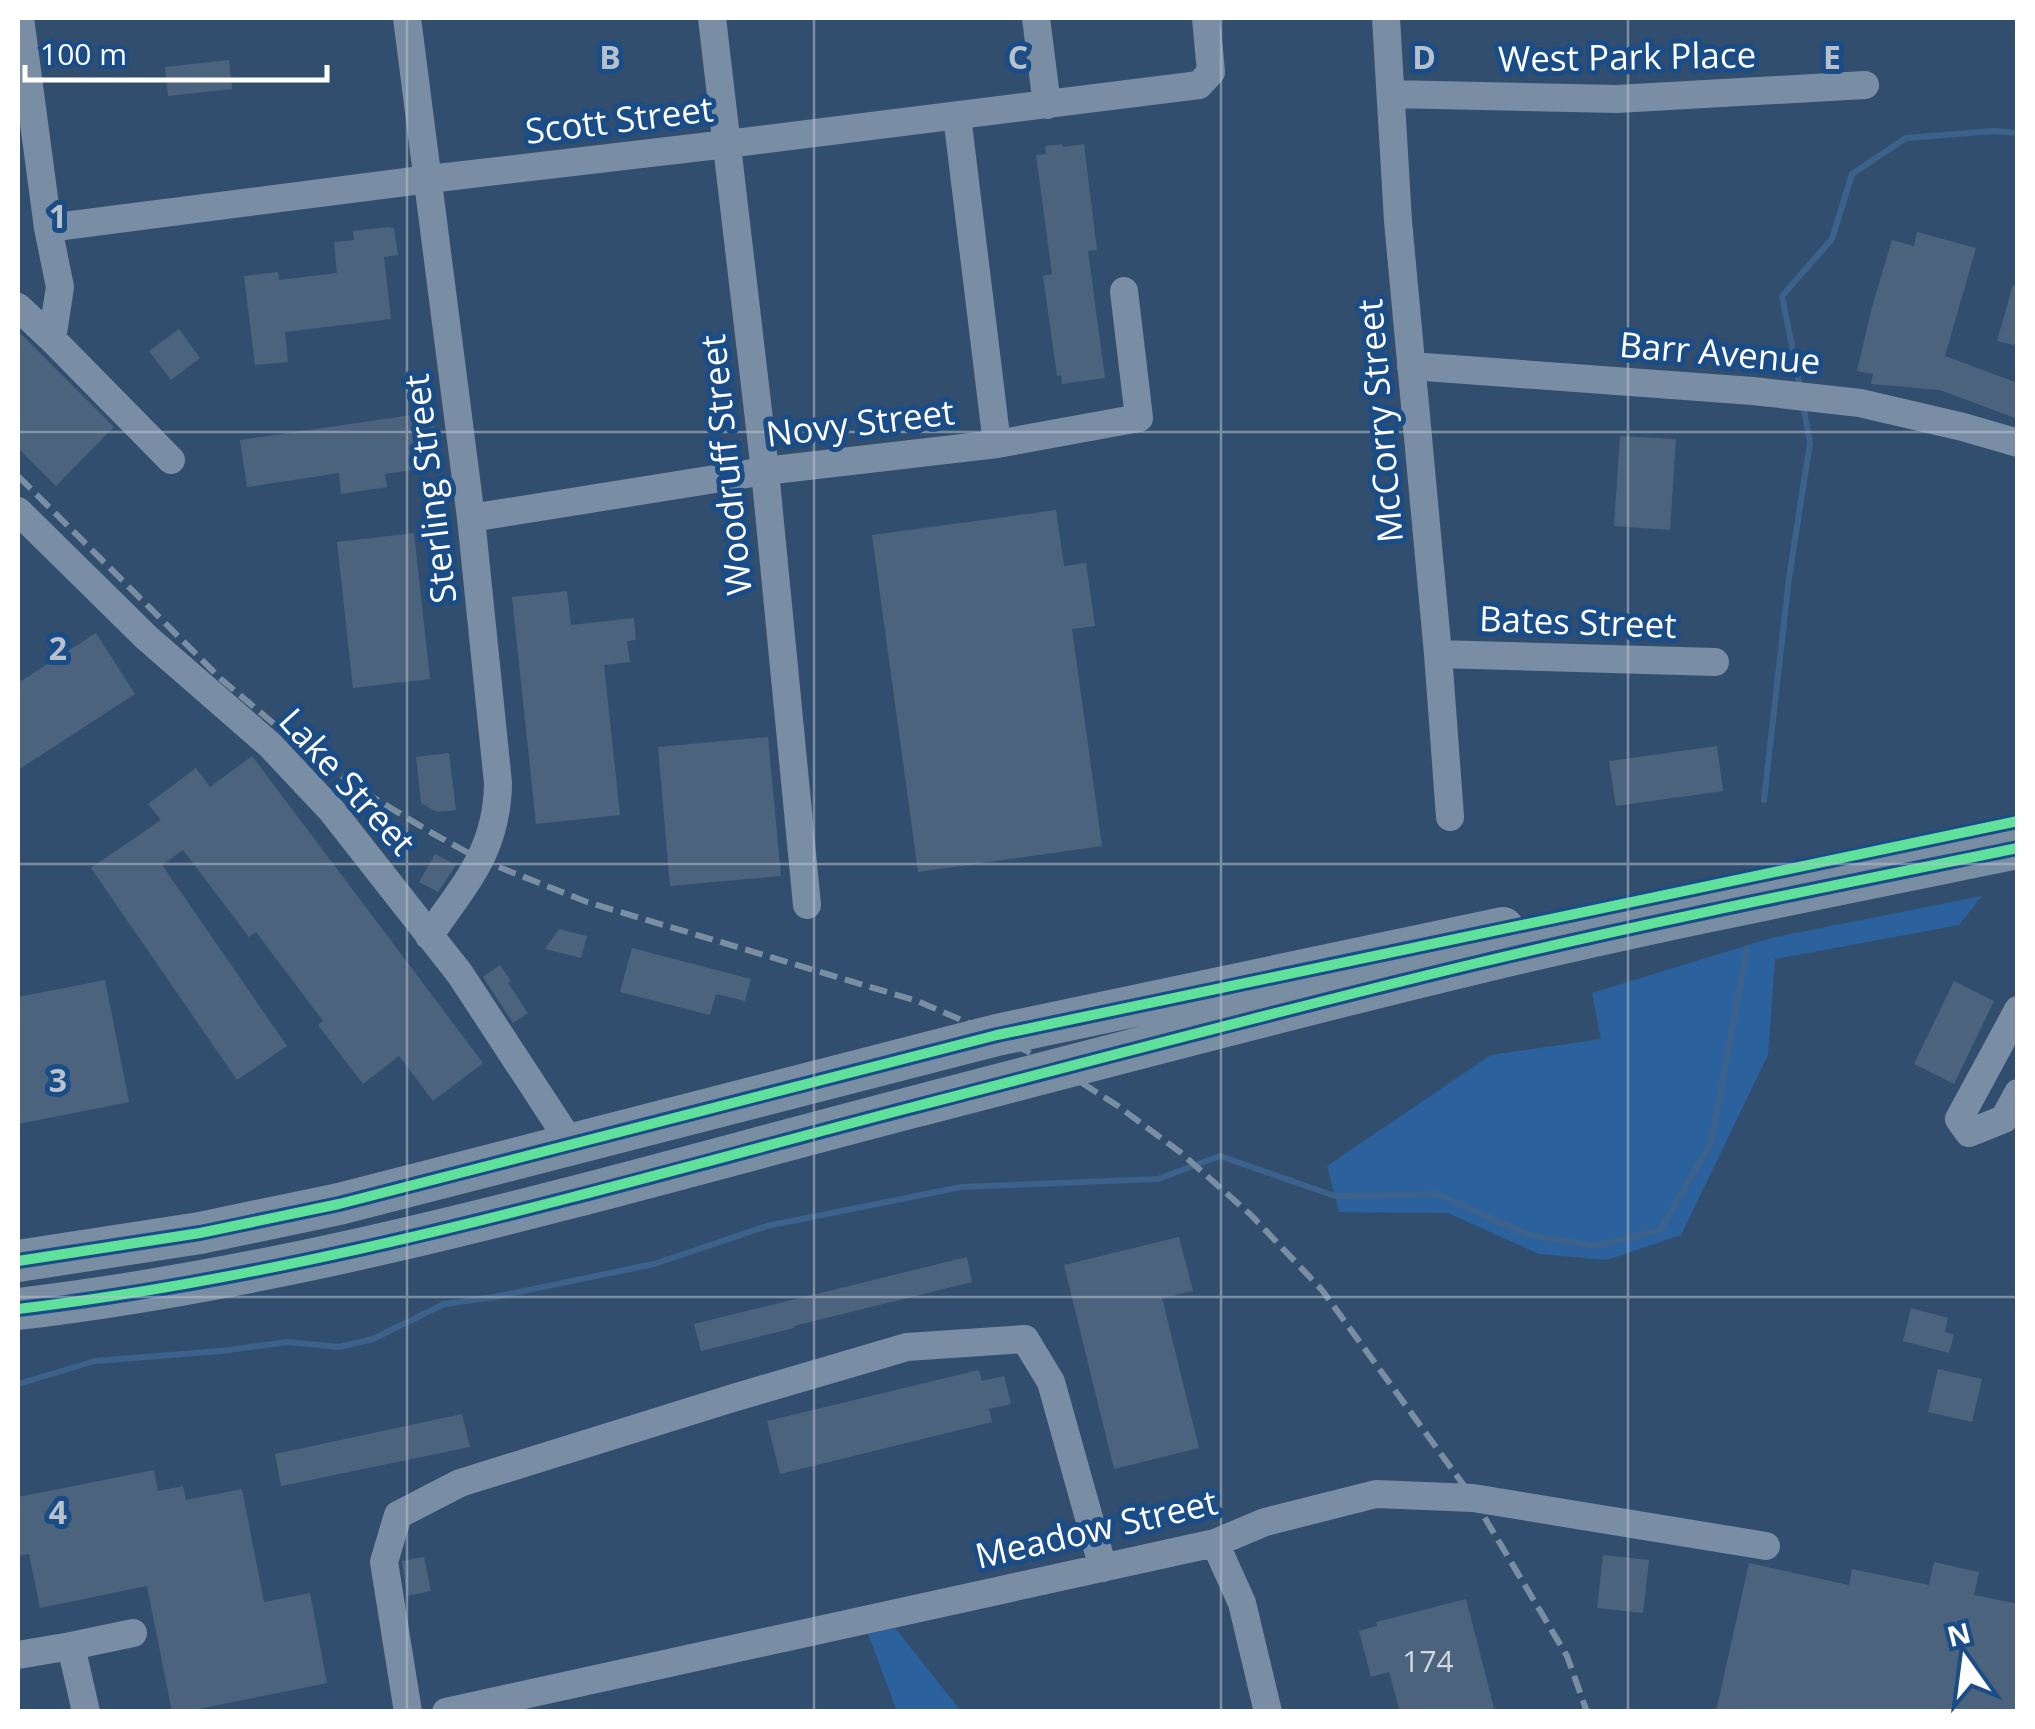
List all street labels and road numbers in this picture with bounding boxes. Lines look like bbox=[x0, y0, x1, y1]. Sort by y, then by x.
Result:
street label: West Park Place bbox=[1497, 30, 1757, 82]
street label: Scott Street bbox=[522, 84, 716, 154]
street label: McCorry Street bbox=[1345, 297, 1413, 545]
street label: Barr Avenue bbox=[1618, 320, 1822, 384]
street label: Woodruff Street bbox=[688, 332, 762, 598]
street label: Sterling Street bbox=[392, 372, 466, 606]
street label: Novy Street bbox=[763, 387, 957, 457]
street label: Bates Street bbox=[1478, 594, 1678, 648]
street label: Lake Street bbox=[269, 697, 427, 865]
street label: Meadow Street bbox=[970, 1477, 1222, 1579]

